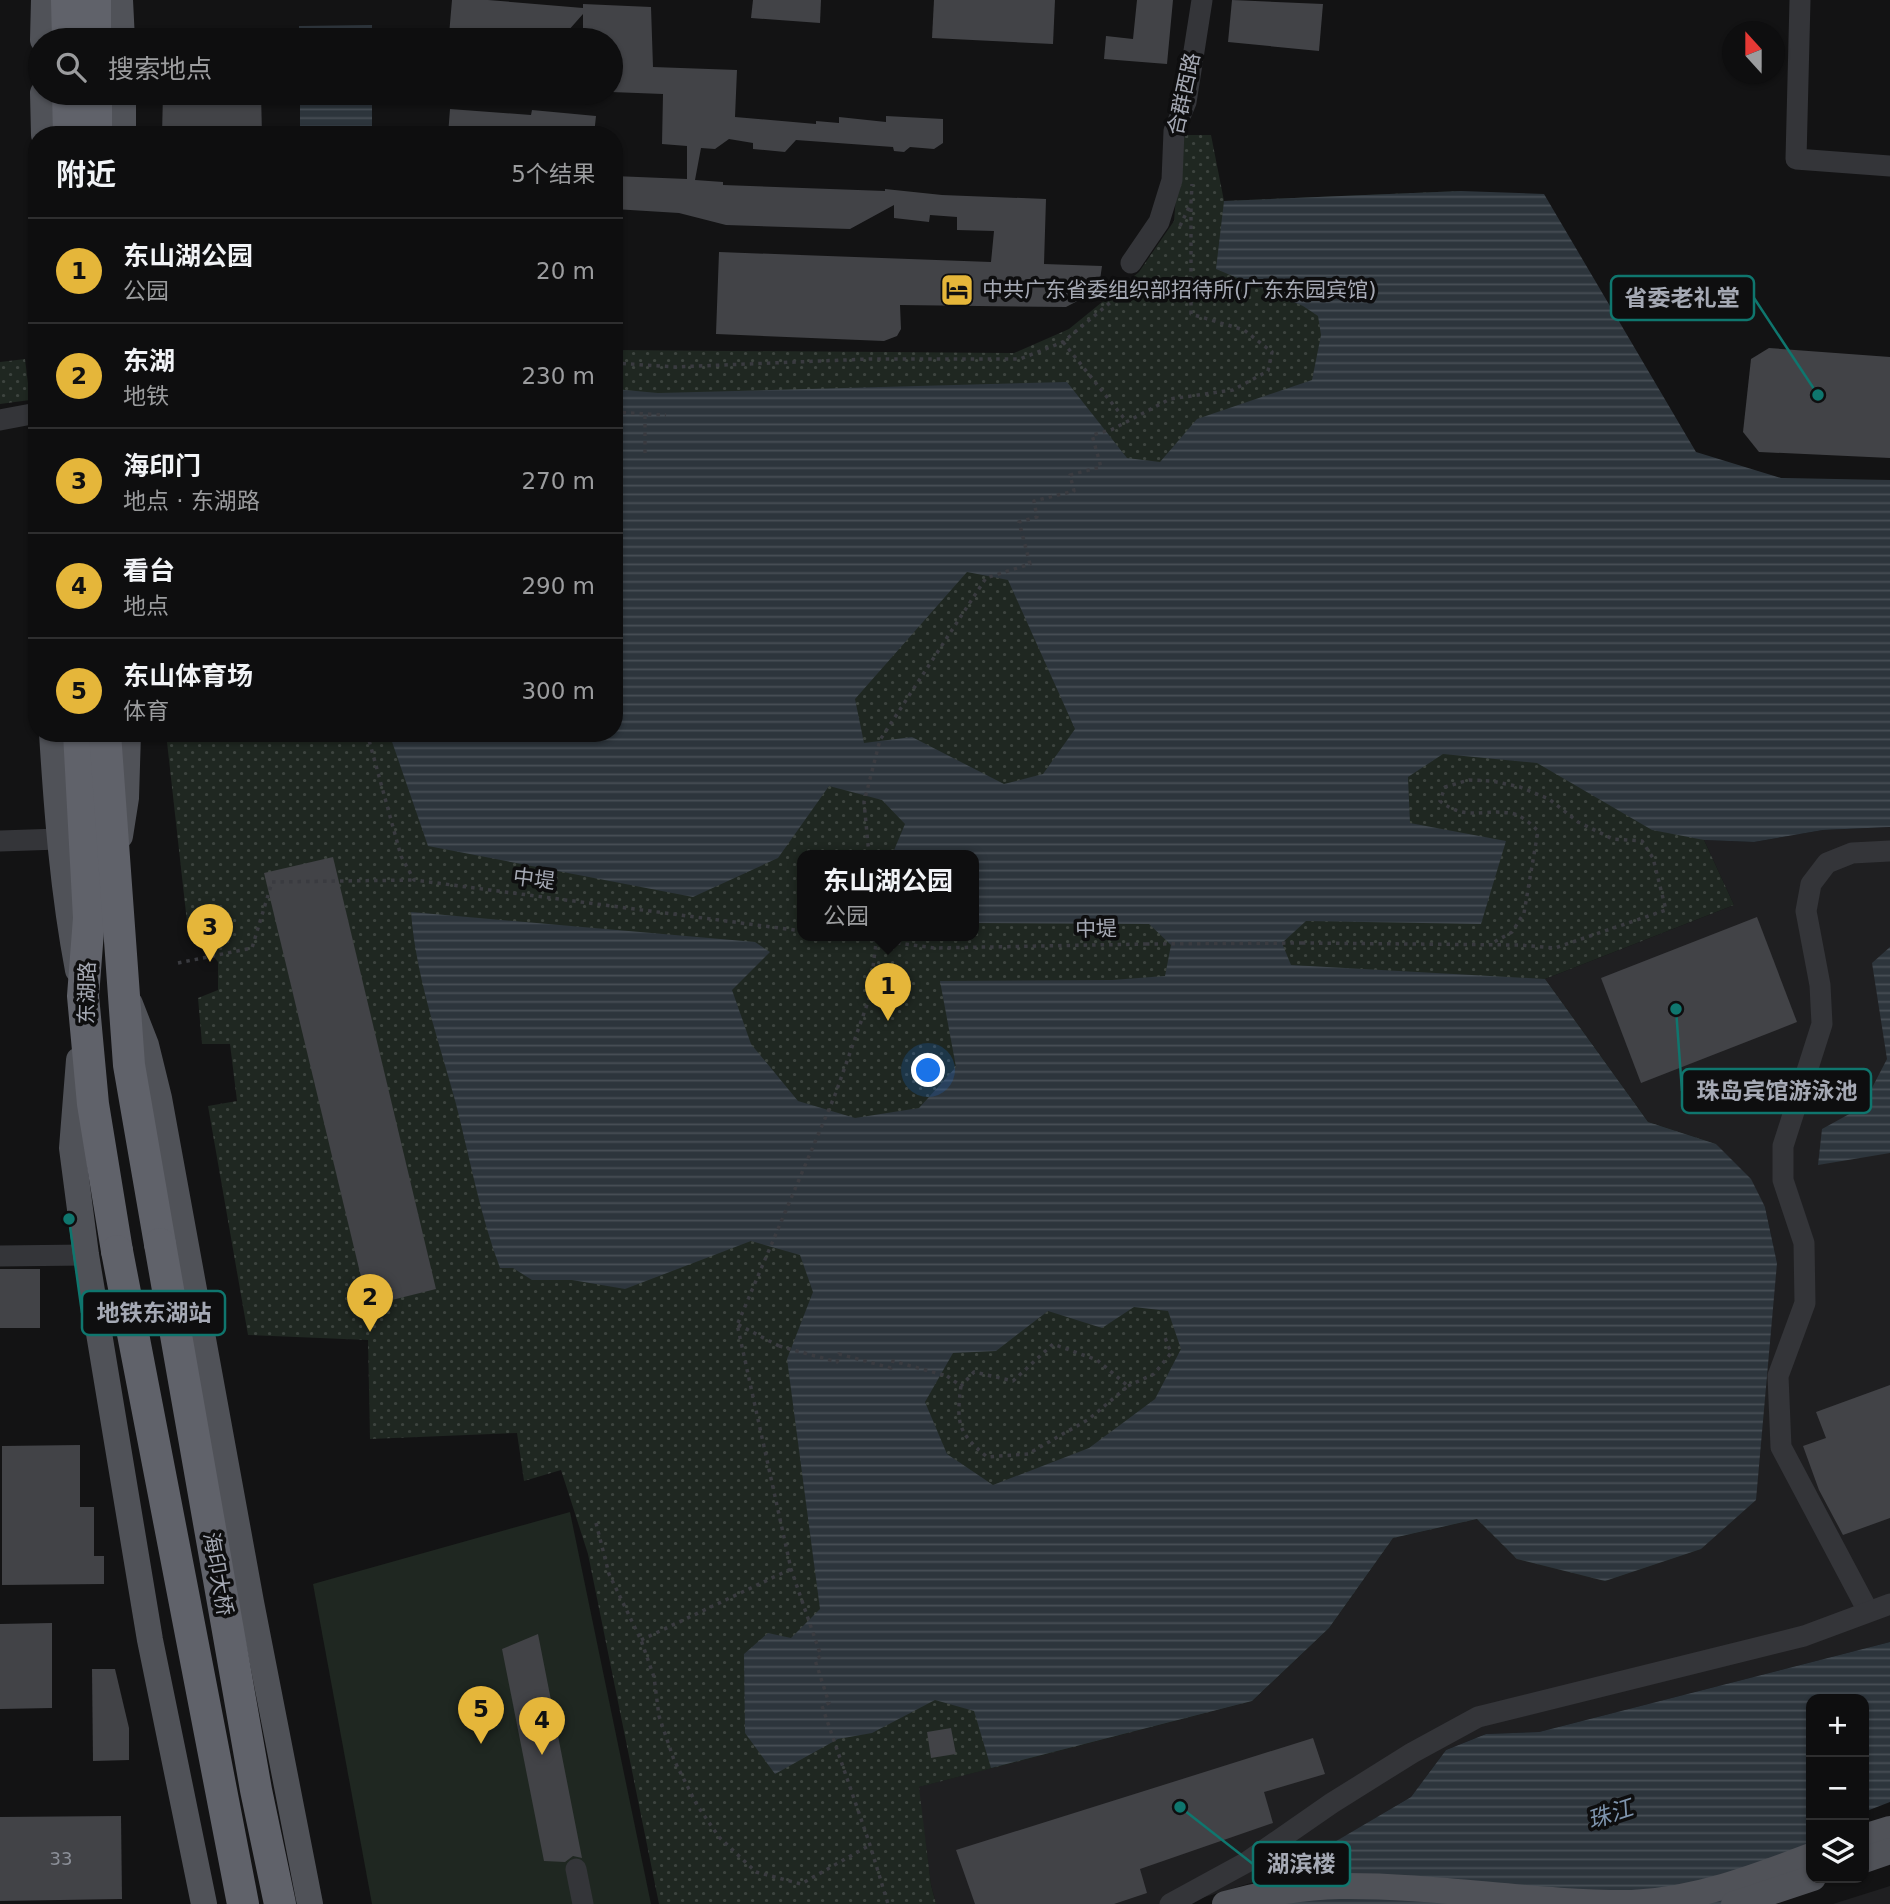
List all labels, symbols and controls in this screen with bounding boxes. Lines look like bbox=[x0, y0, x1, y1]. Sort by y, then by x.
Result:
north arrow bbox=[1722, 21, 1785, 84]
search box bbox=[28, 28, 623, 105]
icon: search bbox=[52, 48, 90, 86]
street label: 合群西路 bbox=[1164, 50, 1204, 138]
text: 搜索地点 bbox=[108, 54, 212, 84]
text: 附近 bbox=[56, 157, 116, 192]
text: 5个结果 bbox=[511, 161, 595, 187]
text: 东山湖公园 bbox=[123, 241, 253, 271]
text: 1 bbox=[71, 258, 87, 284]
text: 20 m bbox=[536, 258, 595, 284]
hotel icon: 中共广东省委组织部招待所(广东东园宾馆) bbox=[938, 271, 976, 309]
callout: 省委老礼堂 bbox=[1611, 276, 1754, 320]
text: 公园 bbox=[123, 278, 169, 304]
place label: 中共广东省委组织部招待所(广东东园宾馆) bbox=[982, 278, 1376, 302]
text: 省委老礼堂 bbox=[1625, 285, 1740, 311]
text: 东湖 bbox=[123, 346, 175, 376]
text: 2 bbox=[71, 363, 87, 389]
text: 230 m bbox=[521, 363, 595, 389]
text: 地铁 bbox=[123, 383, 169, 409]
text: 海印门 bbox=[123, 451, 201, 481]
text: 3 bbox=[71, 468, 87, 494]
text: 270 m bbox=[521, 468, 595, 494]
text: 地点 · 东湖路 bbox=[123, 488, 260, 514]
text: 看台 bbox=[123, 556, 175, 586]
text: 4 bbox=[71, 573, 87, 599]
text: 290 m bbox=[521, 573, 595, 599]
text: 地点 bbox=[123, 593, 169, 619]
text: 东山体育场 bbox=[123, 661, 253, 691]
text: 5 bbox=[71, 678, 87, 704]
text: 300 m bbox=[521, 678, 595, 704]
text: 体育 bbox=[123, 698, 169, 724]
popup bbox=[797, 850, 979, 941]
street label: 中堤 bbox=[512, 865, 556, 893]
text: 东山湖公园 bbox=[823, 866, 953, 896]
text: 公园 bbox=[823, 903, 869, 929]
pin: 3 bbox=[187, 904, 233, 962]
street label: 中堤 bbox=[1075, 917, 1117, 941]
street label: 东湖路 bbox=[74, 961, 100, 1025]
pin: 1 bbox=[865, 963, 911, 1021]
your location bbox=[911, 1053, 945, 1087]
callout: 珠岛宾馆游泳池 bbox=[1682, 1069, 1871, 1113]
text: 珠岛宾馆游泳池 bbox=[1697, 1078, 1858, 1104]
pin: 2 bbox=[347, 1274, 393, 1332]
callout: 地铁东湖站 bbox=[82, 1291, 225, 1335]
text: 地铁东湖站 bbox=[97, 1300, 212, 1326]
street label: 海印大桥 bbox=[199, 1531, 237, 1617]
pin: 5 bbox=[458, 1686, 504, 1744]
map controls bbox=[1806, 1694, 1869, 1883]
button: + bbox=[1806, 1694, 1869, 1757]
pin: 4 bbox=[519, 1697, 565, 1755]
button: − bbox=[1806, 1757, 1869, 1820]
water label: 珠江 bbox=[1584, 1794, 1639, 1833]
button: layers bbox=[1806, 1820, 1869, 1883]
callout: 湖滨楼 bbox=[1253, 1842, 1350, 1886]
house number: 33 bbox=[50, 1848, 72, 1869]
text: 湖滨楼 bbox=[1267, 1851, 1336, 1877]

